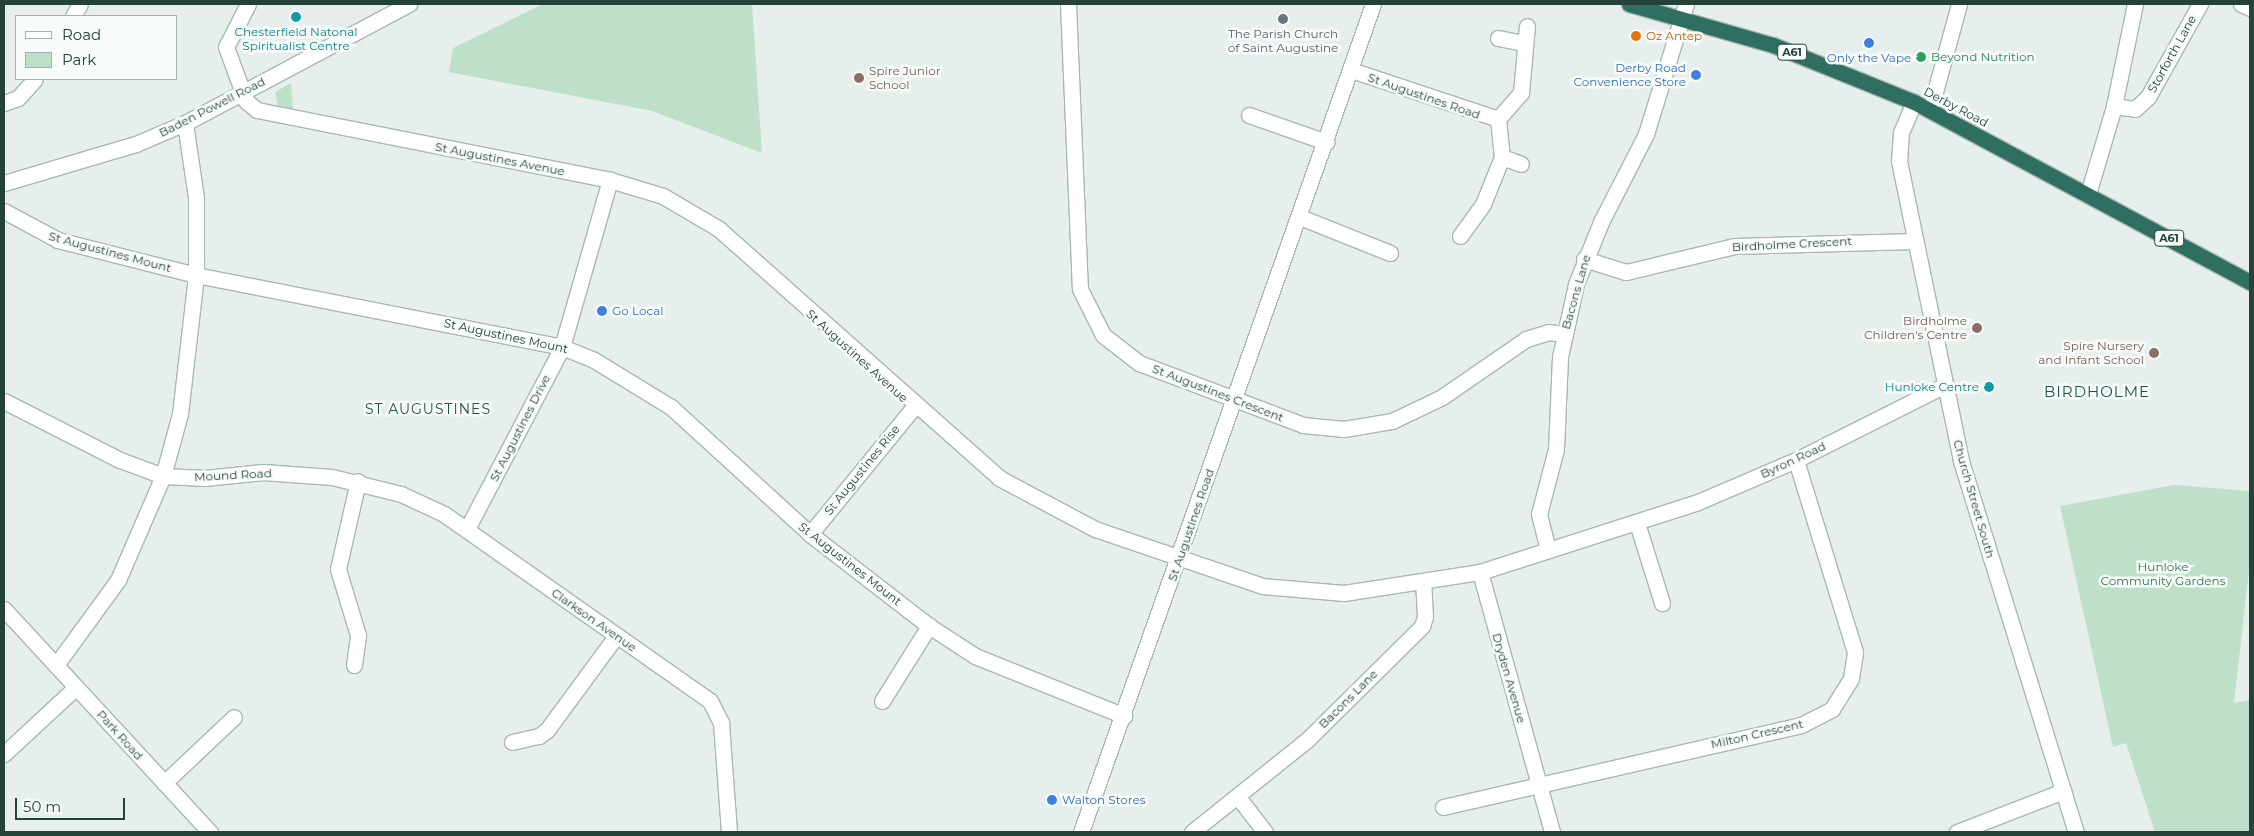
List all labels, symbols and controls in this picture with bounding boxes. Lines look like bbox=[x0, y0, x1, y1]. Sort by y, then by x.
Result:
marker: Chesterfield Natonal Spiritualist Centre bbox=[290, 11, 302, 23]
marker: The Parish Church of Saint Augustine bbox=[1277, 13, 1289, 25]
street label: Storforth Lane bbox=[2145, 13, 2199, 95]
legend bbox=[15, 15, 178, 80]
text: Road bbox=[62, 25, 101, 44]
place label: Chesterfield Natonal Spiritualist Centre bbox=[234, 25, 358, 53]
place label: The Parish Church of Saint Augustine bbox=[1228, 27, 1338, 55]
place label: Oz Antep bbox=[1646, 29, 1702, 43]
marker: Oz Antep bbox=[1630, 30, 1642, 42]
marker: Only the Vape bbox=[1863, 37, 1875, 49]
road number: A61 bbox=[1777, 44, 1807, 61]
text: Park bbox=[62, 50, 96, 69]
place label: Beyond Nutrition bbox=[1931, 50, 2035, 64]
place label: Only the Vape bbox=[1827, 51, 1911, 65]
marker: Beyond Nutrition bbox=[1915, 51, 1927, 63]
place label: Derby Road Convenience Store bbox=[1573, 61, 1686, 89]
place label: Spire Junior School bbox=[869, 64, 941, 92]
marker: Derby Road Convenience Store bbox=[1690, 69, 1702, 81]
street label: St Augustines Road bbox=[1366, 70, 1482, 122]
marker: Spire Junior School bbox=[853, 72, 865, 84]
street label: Baden Powell Road bbox=[157, 74, 267, 140]
street label: Derby Road bbox=[1921, 84, 1991, 130]
street label: St Augustines Avenue bbox=[434, 139, 566, 179]
street label: St Augustines Mount bbox=[47, 229, 173, 275]
road number: A61 bbox=[2154, 230, 2184, 247]
street label: Birdholme Crescent bbox=[1732, 234, 1852, 254]
street label: Bacons Lane bbox=[1558, 253, 1594, 331]
place label: Go Local bbox=[612, 304, 664, 318]
marker: Go Local bbox=[596, 305, 608, 317]
street label: St Augustines Avenue bbox=[803, 307, 911, 405]
place label: Birdholme Children's Centre bbox=[1864, 314, 1967, 342]
street label: St Augustines Mount bbox=[443, 316, 569, 356]
marker: Birdholme Children's Centre bbox=[1971, 322, 1983, 334]
place label: Spire Nursery and Infant School bbox=[2038, 339, 2144, 367]
marker: Spire Nursery and Infant School bbox=[2148, 347, 2160, 359]
street label: St Augustines Crescent bbox=[1150, 361, 1286, 425]
street label: St Augustines Drive bbox=[487, 372, 553, 484]
place label: Hunloke Centre bbox=[1885, 380, 1979, 394]
marker: Hunloke Centre bbox=[1983, 381, 1995, 393]
district label: BIRDHOLME bbox=[2043, 383, 2151, 401]
district label: ST AUGUSTINES bbox=[363, 401, 493, 417]
street label: St Augustines Rise bbox=[821, 422, 903, 518]
street label: Church Street South bbox=[1950, 438, 1998, 560]
street label: Byron Road bbox=[1758, 439, 1828, 481]
street label: Mound Road bbox=[194, 466, 272, 484]
street label: St Augustines Road bbox=[1165, 467, 1217, 583]
street label: St Augustines Mount bbox=[796, 519, 904, 609]
park label: Hunloke Community Gardens bbox=[2101, 560, 2225, 588]
street label: Clarkson Avenue bbox=[549, 585, 639, 655]
street label: Dryden Avenue bbox=[1489, 631, 1529, 725]
street label: Bacons Lane bbox=[1316, 667, 1380, 731]
street label: Park Road bbox=[94, 707, 146, 763]
street label: Milton Crescent bbox=[1709, 716, 1805, 752]
scale bar bbox=[18, 788, 128, 820]
place label: Walton Stores bbox=[1062, 793, 1146, 807]
marker: Walton Stores bbox=[1046, 794, 1058, 806]
text: 50 m bbox=[23, 797, 61, 816]

